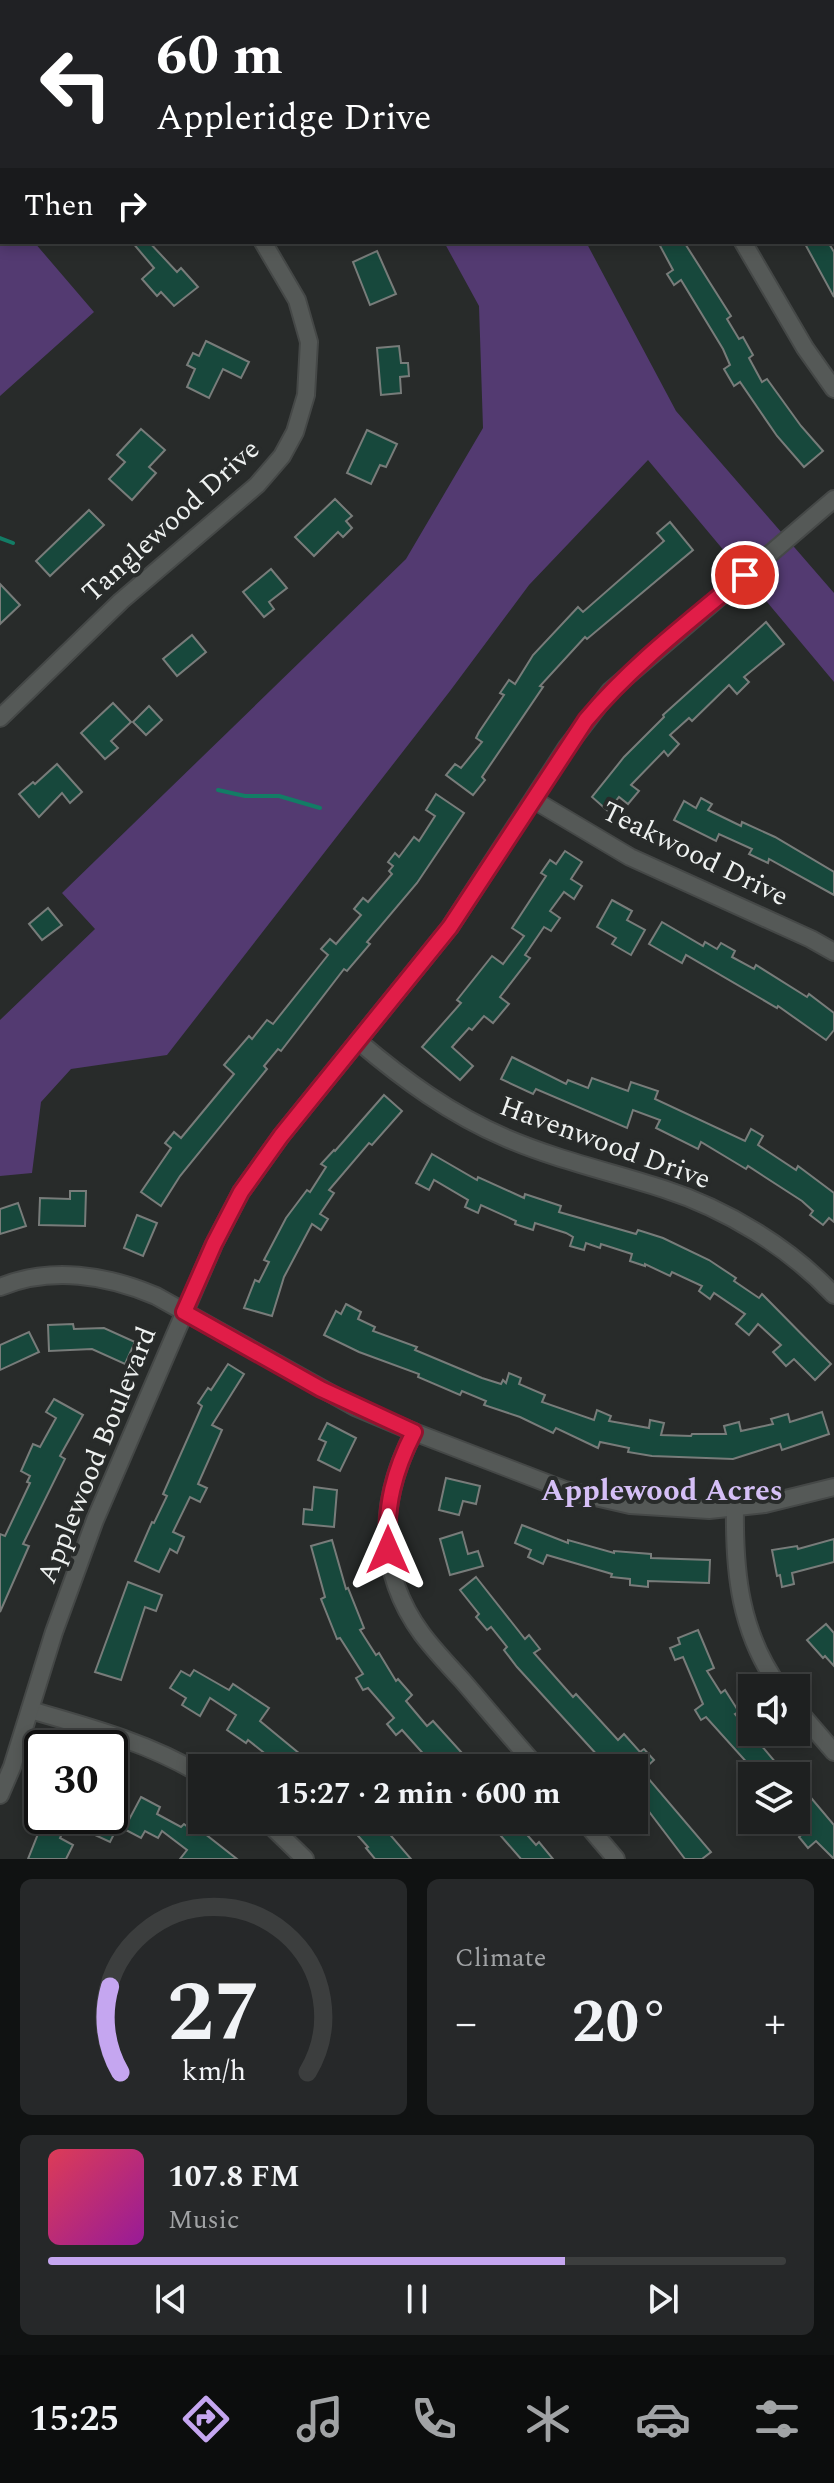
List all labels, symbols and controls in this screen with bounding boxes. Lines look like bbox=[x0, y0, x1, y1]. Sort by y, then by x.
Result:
text: 60 m bbox=[156, 14, 283, 99]
icon: left bbox=[24, 32, 128, 136]
text: Appleridge Drive bbox=[156, 91, 431, 146]
text: Then bbox=[24, 183, 94, 229]
icon: right bbox=[110, 184, 154, 228]
street label: Tanglewood Drive bbox=[72, 429, 270, 613]
pin bbox=[711, 541, 779, 609]
icon: arrive bbox=[723, 553, 767, 597]
street label: Teakwood Drive bbox=[594, 790, 796, 918]
street label: Havenwood Drive bbox=[493, 1085, 717, 1201]
street label: Applewood Boulevard bbox=[26, 1320, 168, 1590]
district label: Applewood Acres bbox=[541, 1468, 783, 1514]
position arrow bbox=[346, 1508, 430, 1592]
map controls bbox=[738, 1674, 810, 1834]
button: sound bbox=[738, 1674, 810, 1746]
speed limit sign: 30 bbox=[24, 1730, 128, 1834]
button: layers bbox=[738, 1762, 810, 1834]
text: 15:27 · 2 min · 600 m bbox=[275, 1771, 561, 1817]
text: Climate bbox=[455, 1938, 546, 1978]
text: 27 bbox=[167, 1951, 260, 2078]
text: 20° bbox=[572, 1977, 669, 2069]
text: − bbox=[455, 1990, 477, 2057]
text: + bbox=[764, 1990, 786, 2057]
text: km/h bbox=[181, 2050, 246, 2093]
text: 107.8 FM bbox=[168, 2154, 300, 2200]
text: Music bbox=[168, 2200, 239, 2240]
icon: previous bbox=[149, 2277, 193, 2321]
icon: pause bbox=[395, 2277, 439, 2321]
icon: next bbox=[641, 2277, 685, 2321]
icon: directions bbox=[178, 2391, 234, 2447]
icon: music bbox=[292, 2391, 348, 2447]
icon: phone bbox=[406, 2391, 462, 2447]
icon: climate bbox=[520, 2391, 576, 2447]
icon: car bbox=[635, 2391, 691, 2447]
icon: filters bbox=[749, 2391, 805, 2447]
text: 15:25 bbox=[29, 2392, 120, 2447]

